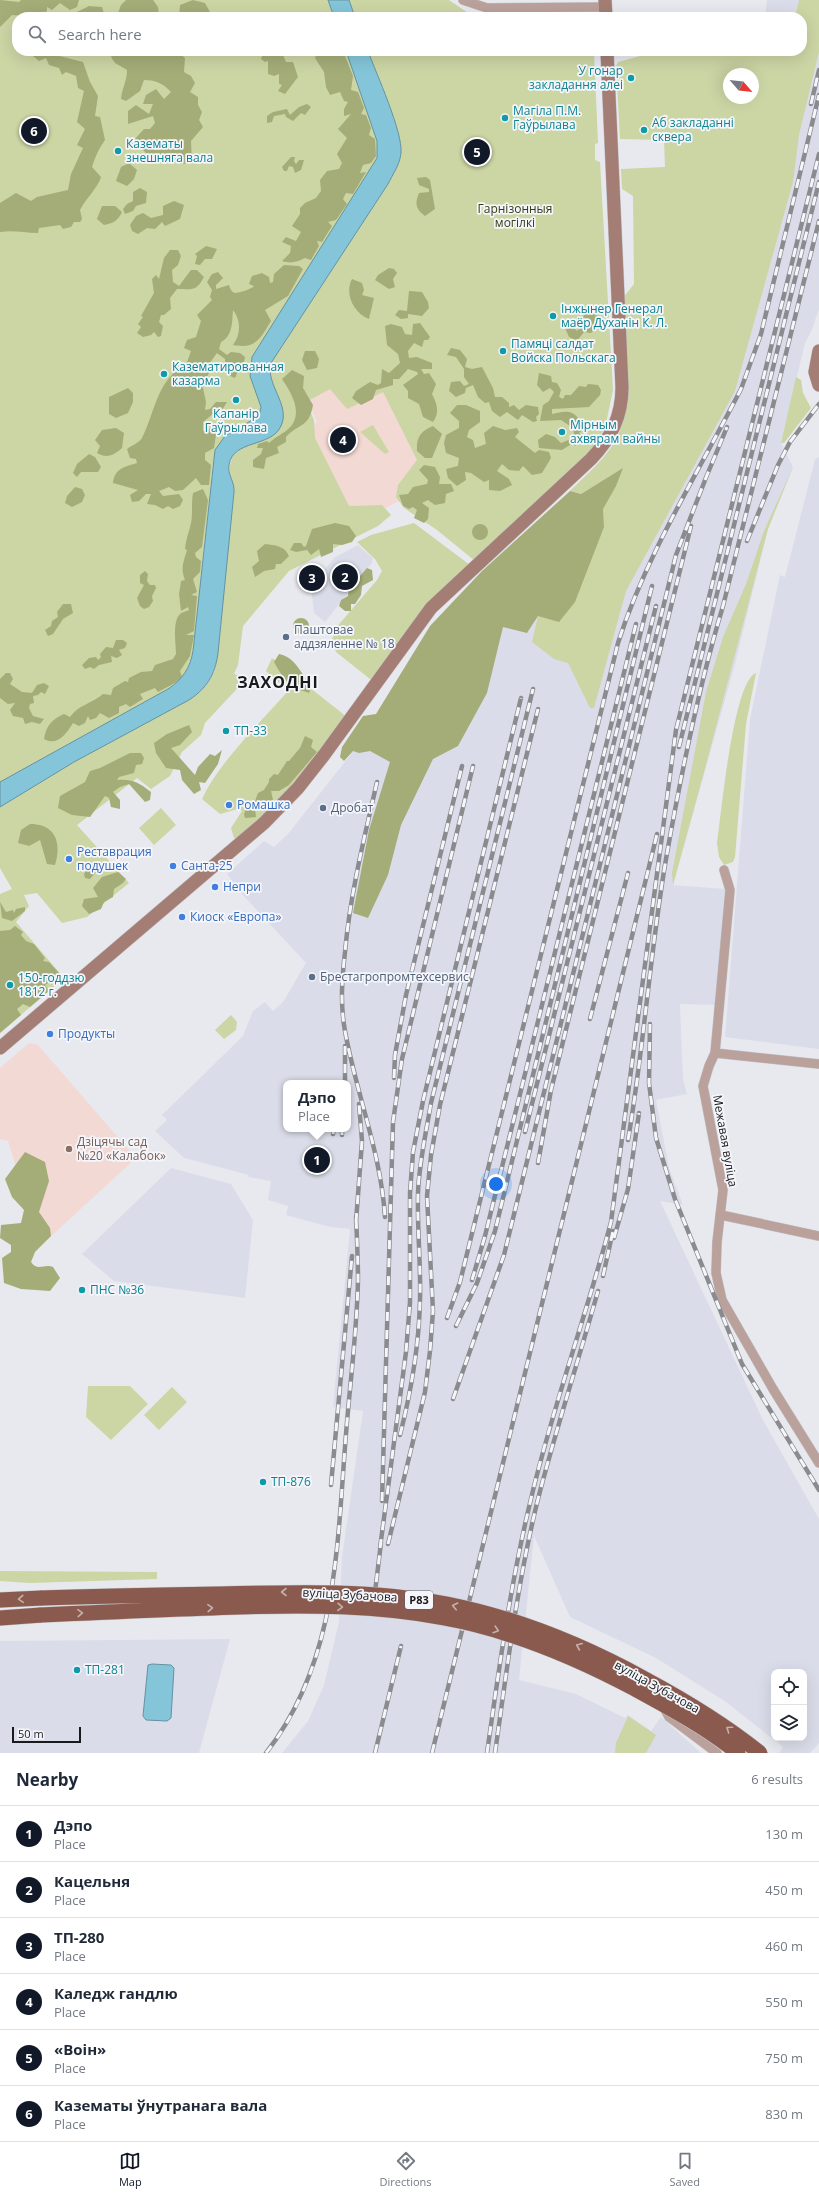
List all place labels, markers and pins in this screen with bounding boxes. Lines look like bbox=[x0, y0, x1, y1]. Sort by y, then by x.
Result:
place label: У гонар закладання алеі bbox=[529, 62, 623, 93]
marker: У гонар закладання алеі bbox=[626, 73, 636, 83]
place label: Магіла П.М. Гаўрылава bbox=[513, 102, 581, 133]
marker: Магіла П.М. Гаўрылава bbox=[500, 113, 510, 123]
place label: Аб закладанні сквера bbox=[652, 114, 734, 145]
pin: 6 bbox=[21, 116, 47, 146]
marker: Аб закладанні сквера bbox=[639, 125, 649, 135]
place label: Казематы знешняга вала bbox=[126, 135, 213, 166]
pin: 5 bbox=[464, 137, 490, 167]
marker: Казематы знешняга вала bbox=[113, 146, 123, 156]
place label: Інжынер Генерал маёр Духанін К. Л. bbox=[561, 300, 667, 331]
marker: Інжынер Генерал маёр Духанін К. Л. bbox=[548, 311, 558, 321]
place label: Памяці салдат Войска Польскага bbox=[511, 335, 616, 366]
marker: Памяці салдат Войска Польскага bbox=[498, 346, 508, 356]
place label: Казематированная казарма bbox=[172, 358, 284, 389]
marker: Казематированная казарма bbox=[159, 369, 169, 379]
marker: Капанір Гаўрылава bbox=[231, 395, 241, 405]
place label: Капанір Гаўрылава bbox=[205, 405, 267, 436]
place label: Мірным ахвярам вайны bbox=[570, 416, 660, 447]
pin: 4 bbox=[330, 425, 356, 455]
marker: Мірным ахвярам вайны bbox=[557, 427, 567, 437]
pin: 2 bbox=[332, 562, 358, 592]
pin: 3 bbox=[299, 563, 325, 593]
place label: Паштовае аддзяленне № 18 bbox=[294, 621, 395, 652]
marker: Паштовае аддзяленне № 18 bbox=[281, 632, 291, 642]
place label: ТП-33 bbox=[234, 722, 267, 739]
marker: ТП-33 bbox=[221, 726, 231, 736]
place label: Ромашка bbox=[237, 796, 290, 813]
place label: Дробат bbox=[331, 799, 374, 816]
marker: Ромашка bbox=[224, 800, 234, 810]
marker: Дробат bbox=[318, 803, 328, 813]
place label: Реставрация подушек bbox=[77, 843, 152, 874]
marker: Реставрация подушек bbox=[64, 854, 74, 864]
place label: Санта-25 bbox=[181, 857, 233, 874]
marker: Санта-25 bbox=[168, 861, 178, 871]
place label: Непри bbox=[223, 878, 261, 895]
marker: Непри bbox=[210, 882, 220, 892]
place label: Киоск «Европа» bbox=[190, 908, 281, 925]
marker: Киоск «Европа» bbox=[177, 912, 187, 922]
place label: Брестагропромтехсервис bbox=[320, 968, 469, 985]
place label: 150-годдзю 1812 г. bbox=[18, 969, 84, 1000]
marker: Брестагропромтехсервис bbox=[307, 972, 317, 982]
marker: 150-годдзю 1812 г. bbox=[5, 980, 15, 990]
place label: Продукты bbox=[58, 1025, 115, 1042]
marker: Продукты bbox=[45, 1029, 55, 1039]
place label: Дзіцячы сад №20 «Калабок» bbox=[77, 1133, 166, 1164]
marker: Дзіцячы сад №20 «Калабок» bbox=[64, 1144, 74, 1154]
pin: 1 bbox=[304, 1145, 330, 1175]
place label: ПНС №36 bbox=[90, 1281, 144, 1298]
marker: ПНС №36 bbox=[77, 1285, 87, 1295]
place label: ТП-876 bbox=[271, 1473, 311, 1490]
marker: ТП-876 bbox=[258, 1477, 268, 1487]
place label: ТП-281 bbox=[85, 1661, 125, 1678]
marker: ТП-281 bbox=[72, 1665, 82, 1675]

